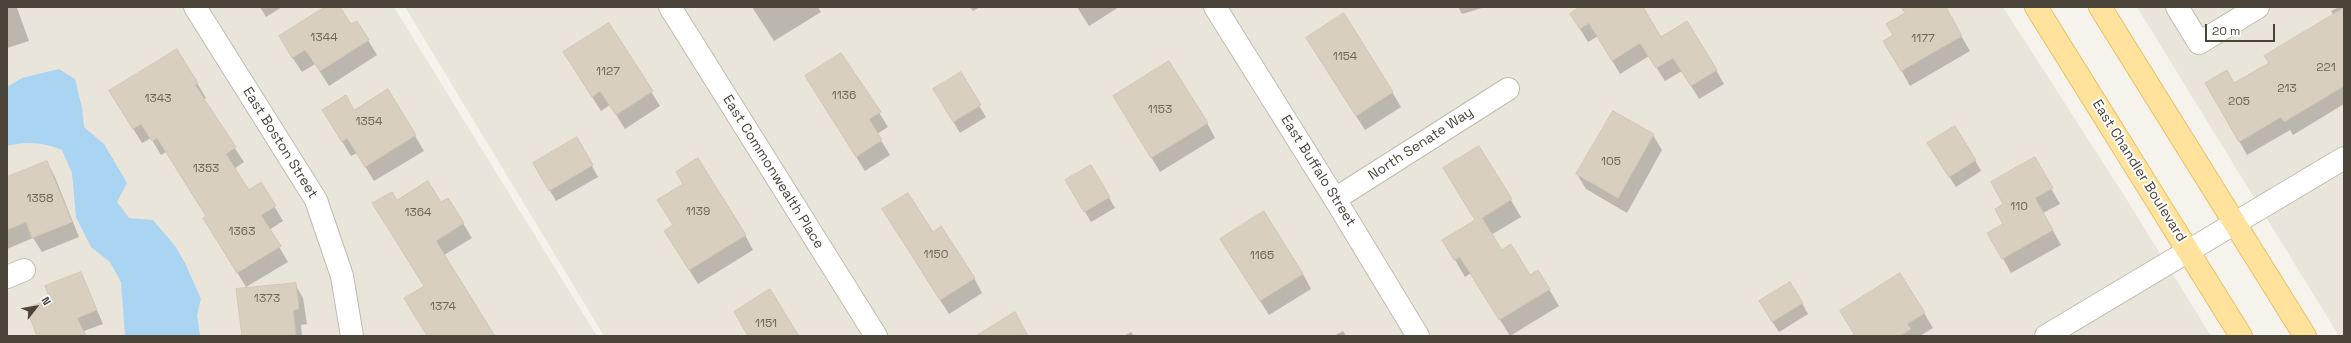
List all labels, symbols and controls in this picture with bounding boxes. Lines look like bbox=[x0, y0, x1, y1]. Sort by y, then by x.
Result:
scale bar bbox=[2207, 16, 2277, 42]
text: 20 m bbox=[2212, 23, 2240, 39]
house number: 1344 bbox=[310, 31, 338, 45]
house number: 1177 bbox=[1911, 32, 1935, 46]
house number: 1154 bbox=[1333, 50, 1357, 64]
house number: 221 bbox=[2316, 61, 2336, 75]
house number: 1127 bbox=[596, 65, 620, 79]
house number: 213 bbox=[2277, 82, 2297, 96]
street label: East Boston Street bbox=[239, 84, 321, 202]
house number: 1136 bbox=[832, 89, 856, 103]
house number: 1343 bbox=[144, 92, 172, 106]
street label: East Commonwealth Place bbox=[719, 92, 827, 252]
house number: 205 bbox=[2228, 95, 2250, 109]
street label: East Chandler Boulevard bbox=[2088, 97, 2190, 245]
house number: 1153 bbox=[1148, 103, 1172, 117]
street label: North Senate Way bbox=[1365, 104, 1477, 184]
street label: East Buffalo Street bbox=[1277, 112, 1359, 230]
house number: 1354 bbox=[356, 115, 382, 129]
house number: 105 bbox=[1601, 155, 1621, 169]
house number: 1353 bbox=[193, 162, 219, 176]
house number: 1358 bbox=[27, 192, 53, 206]
house number: 110 bbox=[2010, 200, 2028, 214]
house number: 1139 bbox=[686, 205, 710, 219]
house number: 1364 bbox=[404, 206, 432, 220]
house number: 1363 bbox=[229, 225, 255, 239]
house number: 1150 bbox=[924, 248, 948, 262]
house number: 1165 bbox=[1250, 249, 1274, 263]
north arrow bbox=[16, 287, 56, 327]
house number: 1373 bbox=[254, 292, 280, 306]
text: N bbox=[38, 294, 54, 308]
house number: 1374 bbox=[430, 300, 456, 314]
house number: 1151 bbox=[755, 317, 777, 331]

